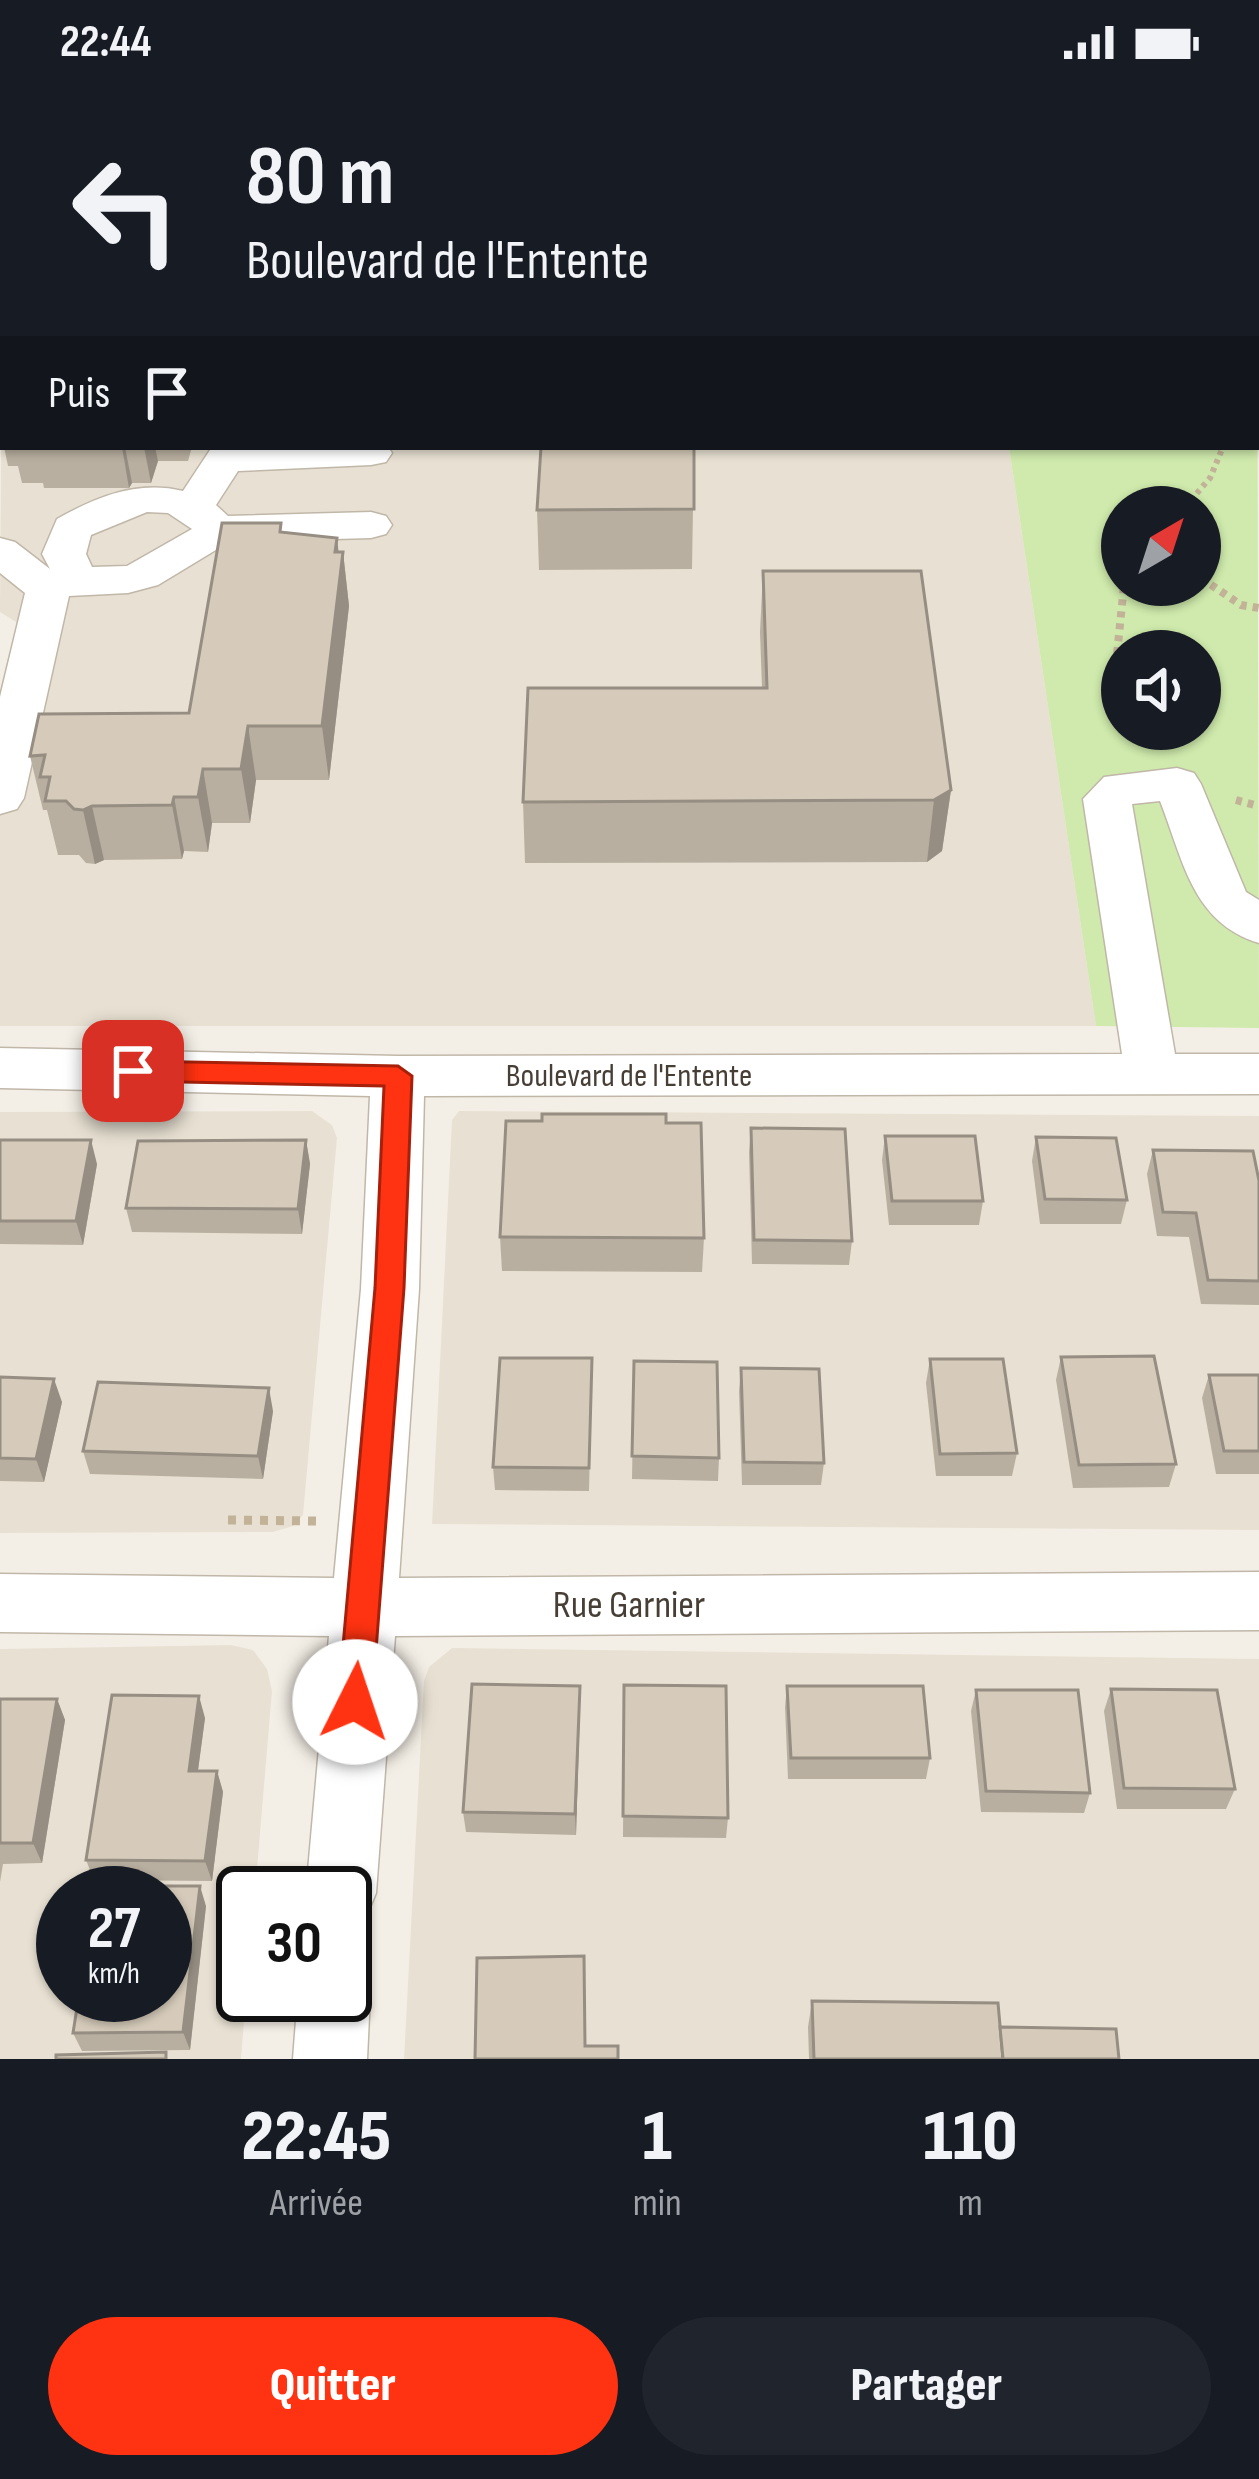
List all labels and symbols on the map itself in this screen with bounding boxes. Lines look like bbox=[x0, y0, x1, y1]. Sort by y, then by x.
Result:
north arrow bbox=[1101, 486, 1221, 606]
pin bbox=[82, 1020, 184, 1122]
street label: Boulevard de l'Entente bbox=[506, 1056, 752, 1096]
street label: Rue Garnier bbox=[553, 1582, 705, 1629]
position arrow bbox=[292, 1639, 418, 1765]
speed limit sign: 30 bbox=[216, 1866, 372, 2022]

